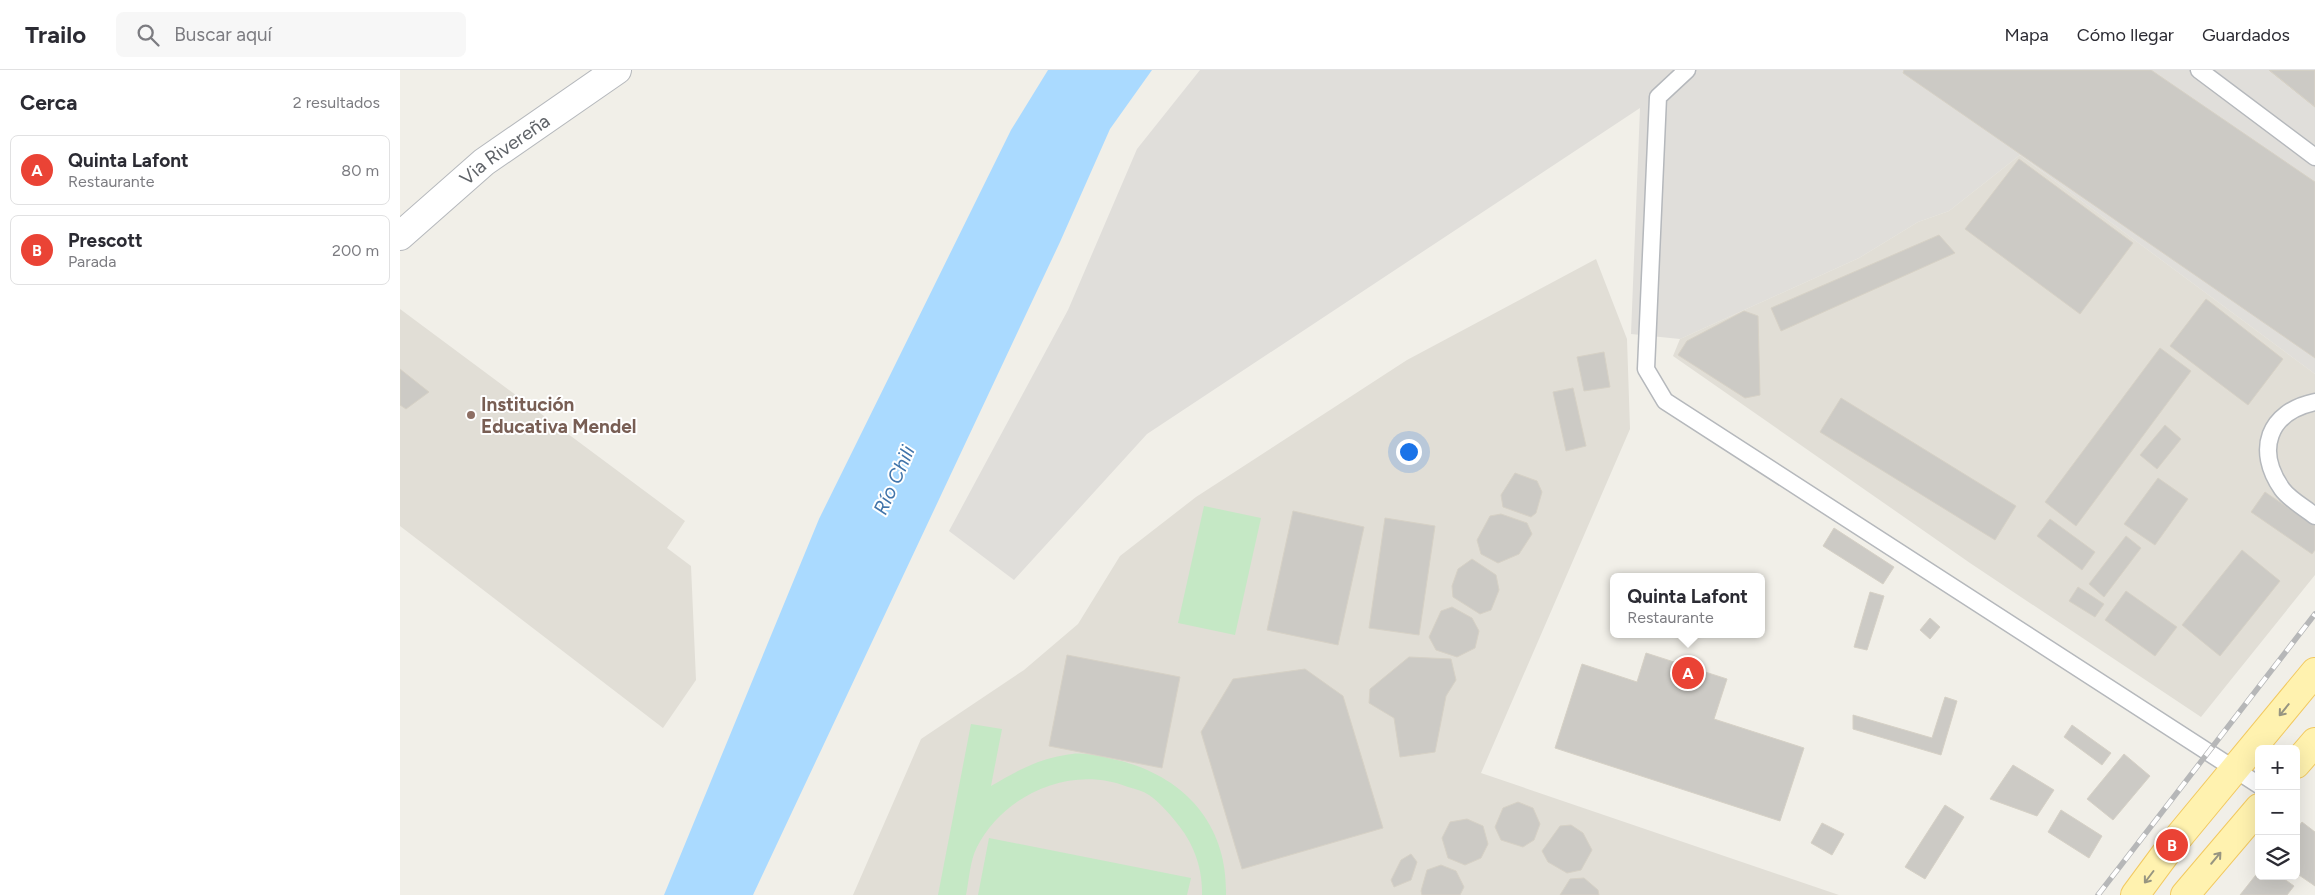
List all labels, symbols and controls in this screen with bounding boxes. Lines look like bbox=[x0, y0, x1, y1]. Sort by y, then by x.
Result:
search box bbox=[116, 12, 466, 57]
text: Trailo bbox=[25, 20, 86, 49]
icon: search bbox=[134, 21, 162, 49]
text: Buscar aquí bbox=[174, 23, 272, 46]
text: Mapa bbox=[2004, 24, 2049, 46]
text: Cómo llegar bbox=[2077, 24, 2174, 46]
text: Guardados bbox=[2202, 24, 2290, 46]
text: Cerca bbox=[20, 90, 77, 115]
text: 2 resultados bbox=[293, 93, 380, 112]
street label: Via Rivereña bbox=[455, 109, 554, 190]
text: Quinta Lafont bbox=[68, 149, 189, 172]
text: A bbox=[31, 161, 43, 180]
text: 80 m bbox=[341, 161, 379, 180]
text: Restaurante bbox=[68, 172, 155, 191]
text: Prescott bbox=[68, 229, 143, 252]
text: B bbox=[32, 241, 42, 260]
text: 200 m bbox=[332, 241, 379, 260]
text: Parada bbox=[68, 252, 116, 271]
place label: Institución Educativa Mendel bbox=[481, 393, 636, 438]
marker: Institución Educativa Mendel bbox=[465, 409, 477, 421]
your location bbox=[1396, 439, 1422, 465]
water label: Río Chili bbox=[868, 441, 920, 518]
popup bbox=[1610, 573, 1765, 638]
text: Quinta Lafont bbox=[1627, 585, 1748, 608]
text: Restaurante bbox=[1627, 608, 1714, 627]
pin: A bbox=[1672, 654, 1704, 692]
one-way arrow bbox=[2279, 703, 2290, 716]
map controls bbox=[2255, 745, 2300, 880]
button: + bbox=[2255, 745, 2300, 790]
button: − bbox=[2255, 790, 2300, 835]
pin: B bbox=[2156, 826, 2188, 864]
button: layers bbox=[2255, 835, 2300, 880]
one-way arrow bbox=[2210, 852, 2221, 865]
one-way arrow bbox=[2143, 870, 2154, 883]

